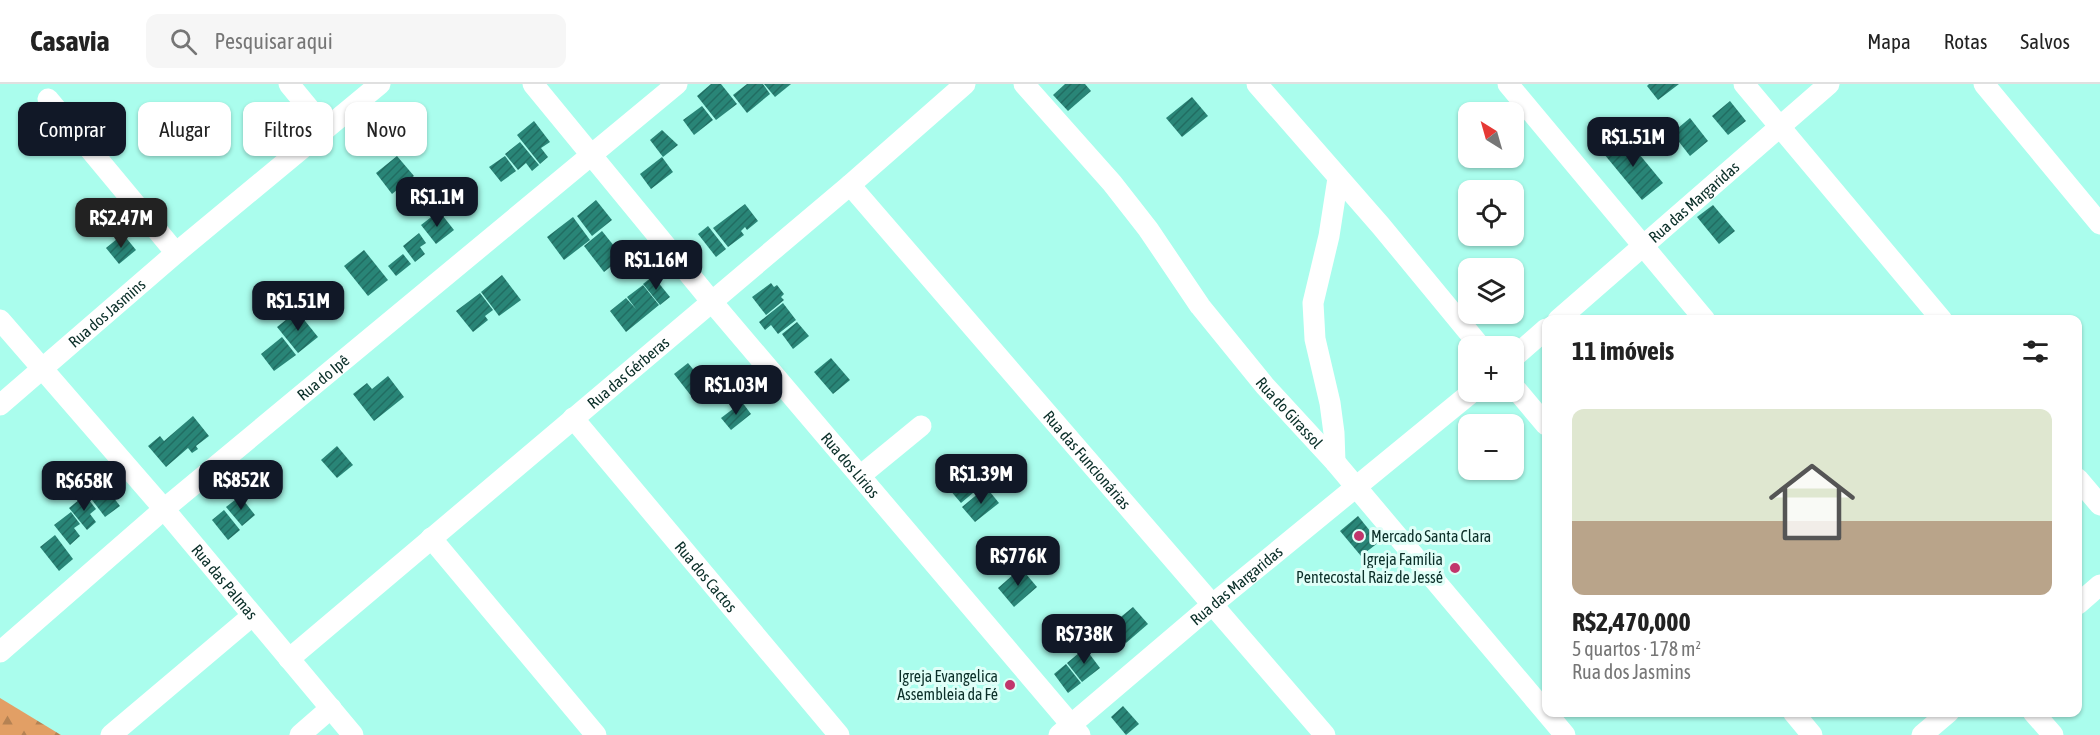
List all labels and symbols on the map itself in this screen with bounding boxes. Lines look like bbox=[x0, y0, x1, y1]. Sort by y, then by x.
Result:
north arrow bbox=[1458, 102, 1524, 168]
pin: R$1.51M bbox=[1578, 117, 1688, 168]
street label: Rua das Margaridas bbox=[1645, 157, 1743, 246]
pin: R$1.1M bbox=[388, 177, 486, 228]
pin: R$2.47M bbox=[66, 198, 176, 249]
pin: R$1.16M bbox=[601, 240, 711, 291]
street label: Rua dos Jasmins bbox=[65, 275, 149, 351]
pin: R$1.51M bbox=[243, 281, 353, 332]
street label: Rua das Gérberas bbox=[584, 333, 673, 412]
street label: Rua do Ipê bbox=[293, 351, 352, 404]
pin: R$1.03M bbox=[681, 365, 791, 416]
street label: Rua do Girassol bbox=[1252, 374, 1327, 452]
street label: Rua das Funcionárias bbox=[1040, 407, 1135, 513]
street label: Rua dos Lírios bbox=[818, 429, 883, 502]
pin: R$1.39M bbox=[926, 454, 1036, 505]
pin: R$852K bbox=[192, 460, 290, 511]
pin: R$658K bbox=[35, 461, 133, 512]
place label: Mercado Santa Clara bbox=[1371, 527, 1491, 545]
marker: Mercado Santa Clara bbox=[1352, 529, 1366, 543]
pin: R$776K bbox=[969, 536, 1067, 587]
street label: Rua dos Cactos bbox=[671, 538, 741, 616]
street label: Rua das Palmas bbox=[188, 541, 261, 623]
street label: Rua das Margaridas bbox=[1187, 542, 1286, 628]
place label: Igreja Família Pentecostal Raiz de Jessé bbox=[1296, 550, 1443, 586]
marker: Igreja Família Pentecostal Raiz de Jessé bbox=[1448, 561, 1462, 575]
pin: R$738K bbox=[1035, 614, 1133, 665]
place label: Igreja Evangelica Assembleia da Fé bbox=[897, 667, 998, 703]
marker: Igreja Evangelica Assembleia da Fé bbox=[1003, 678, 1017, 692]

